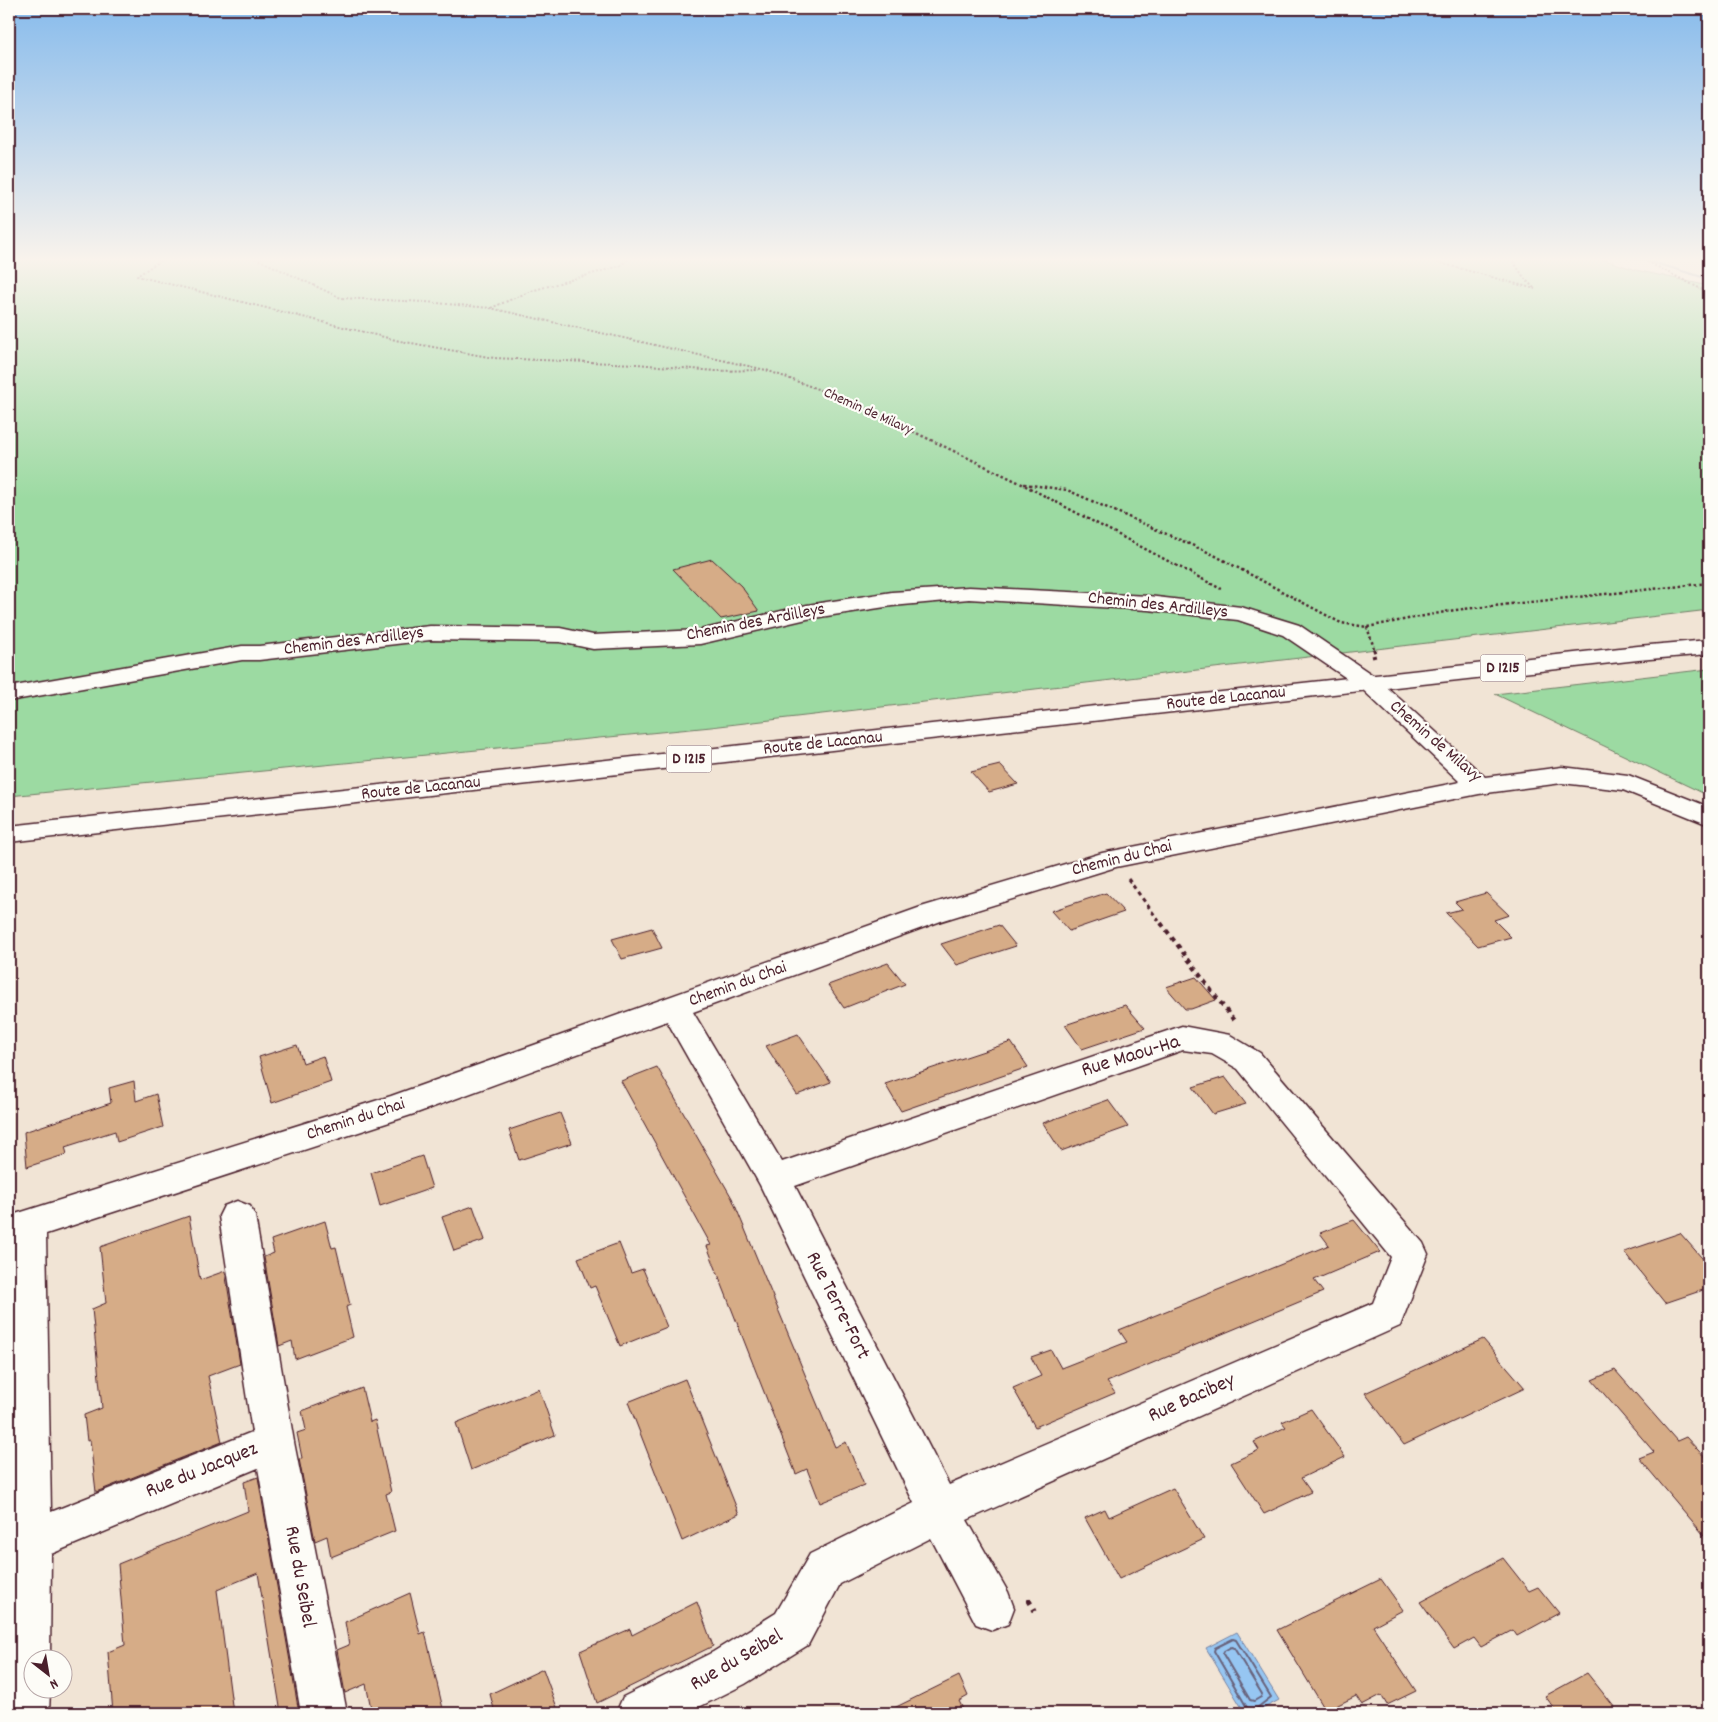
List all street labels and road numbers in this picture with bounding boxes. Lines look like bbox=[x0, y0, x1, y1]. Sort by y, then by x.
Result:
street label: Chemin de Milavy bbox=[820, 382, 917, 442]
street label: Chemin des Ardilleys bbox=[1087, 586, 1229, 626]
street label: Chemin des Ardilleys bbox=[684, 597, 828, 649]
street label: Chemin des Ardilleys bbox=[283, 621, 425, 663]
road number: D 1215 bbox=[1480, 654, 1526, 681]
street label: Route de Lacanau bbox=[1165, 680, 1287, 718]
street label: Chemin de Milavy bbox=[1383, 695, 1487, 790]
street label: Route de Lacanau bbox=[762, 725, 884, 763]
road number: D 1215 bbox=[666, 746, 712, 772]
street label: Route de Lacanau bbox=[360, 770, 482, 808]
street label: Chemin du Chai bbox=[1069, 834, 1175, 884]
street label: Chemin du Chai bbox=[686, 956, 790, 1014]
street label: Rue Maou-Ha bbox=[1078, 1027, 1185, 1086]
street label: Chemin du Chai bbox=[303, 1092, 409, 1148]
street label: Rue Terre-Fort bbox=[797, 1247, 877, 1365]
street label: Rue Bacibey bbox=[1144, 1366, 1241, 1431]
street label: Rue du Jacquez bbox=[141, 1435, 263, 1507]
street label: Rue du Seibel bbox=[275, 1524, 323, 1630]
street label: Rue du Seibel bbox=[685, 1622, 789, 1700]

